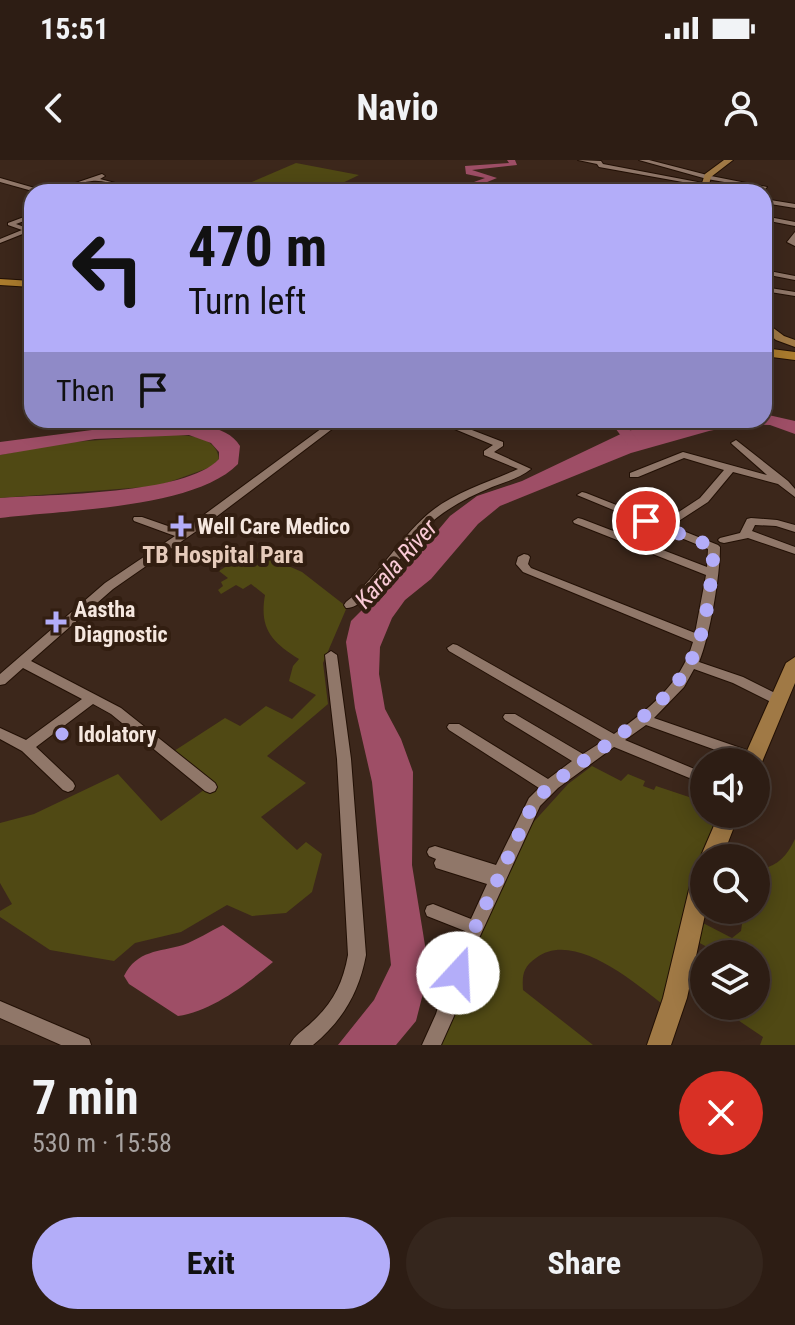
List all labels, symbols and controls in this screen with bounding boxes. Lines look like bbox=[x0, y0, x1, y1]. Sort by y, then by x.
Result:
text: 15:51 bbox=[40, 11, 109, 46]
icon: back bbox=[32, 86, 76, 130]
icon: person bbox=[719, 86, 763, 130]
text: Navio bbox=[357, 87, 438, 129]
text: 470 m bbox=[188, 214, 327, 280]
icon: left bbox=[56, 216, 160, 320]
text: Turn left bbox=[188, 281, 306, 323]
icon: arrive bbox=[131, 368, 175, 412]
text: Then bbox=[56, 373, 115, 408]
pin bbox=[612, 487, 680, 555]
icon: arrive bbox=[624, 499, 668, 543]
water label: Karala River bbox=[349, 513, 444, 614]
place label: Well Care Medico bbox=[197, 514, 350, 539]
marker: Well Care Medico bbox=[172, 517, 190, 535]
district label: TB Hospital Para bbox=[142, 541, 304, 569]
place label: Aastha Diagnostic bbox=[74, 597, 168, 647]
marker: Aastha Diagnostic bbox=[45, 611, 67, 633]
place label: Idolatory bbox=[78, 722, 157, 747]
marker: Idolatory bbox=[53, 725, 71, 743]
map controls bbox=[690, 748, 770, 1020]
button: sound bbox=[690, 748, 770, 828]
button: search bbox=[690, 844, 770, 924]
position arrow bbox=[416, 931, 500, 1015]
button: layers bbox=[690, 940, 770, 1020]
text: 7 min bbox=[32, 1069, 139, 1126]
button: close bbox=[679, 1071, 763, 1155]
text: 530 m · 15:58 bbox=[32, 1128, 172, 1158]
button: Exit bbox=[32, 1217, 390, 1309]
button: Share bbox=[406, 1217, 763, 1309]

